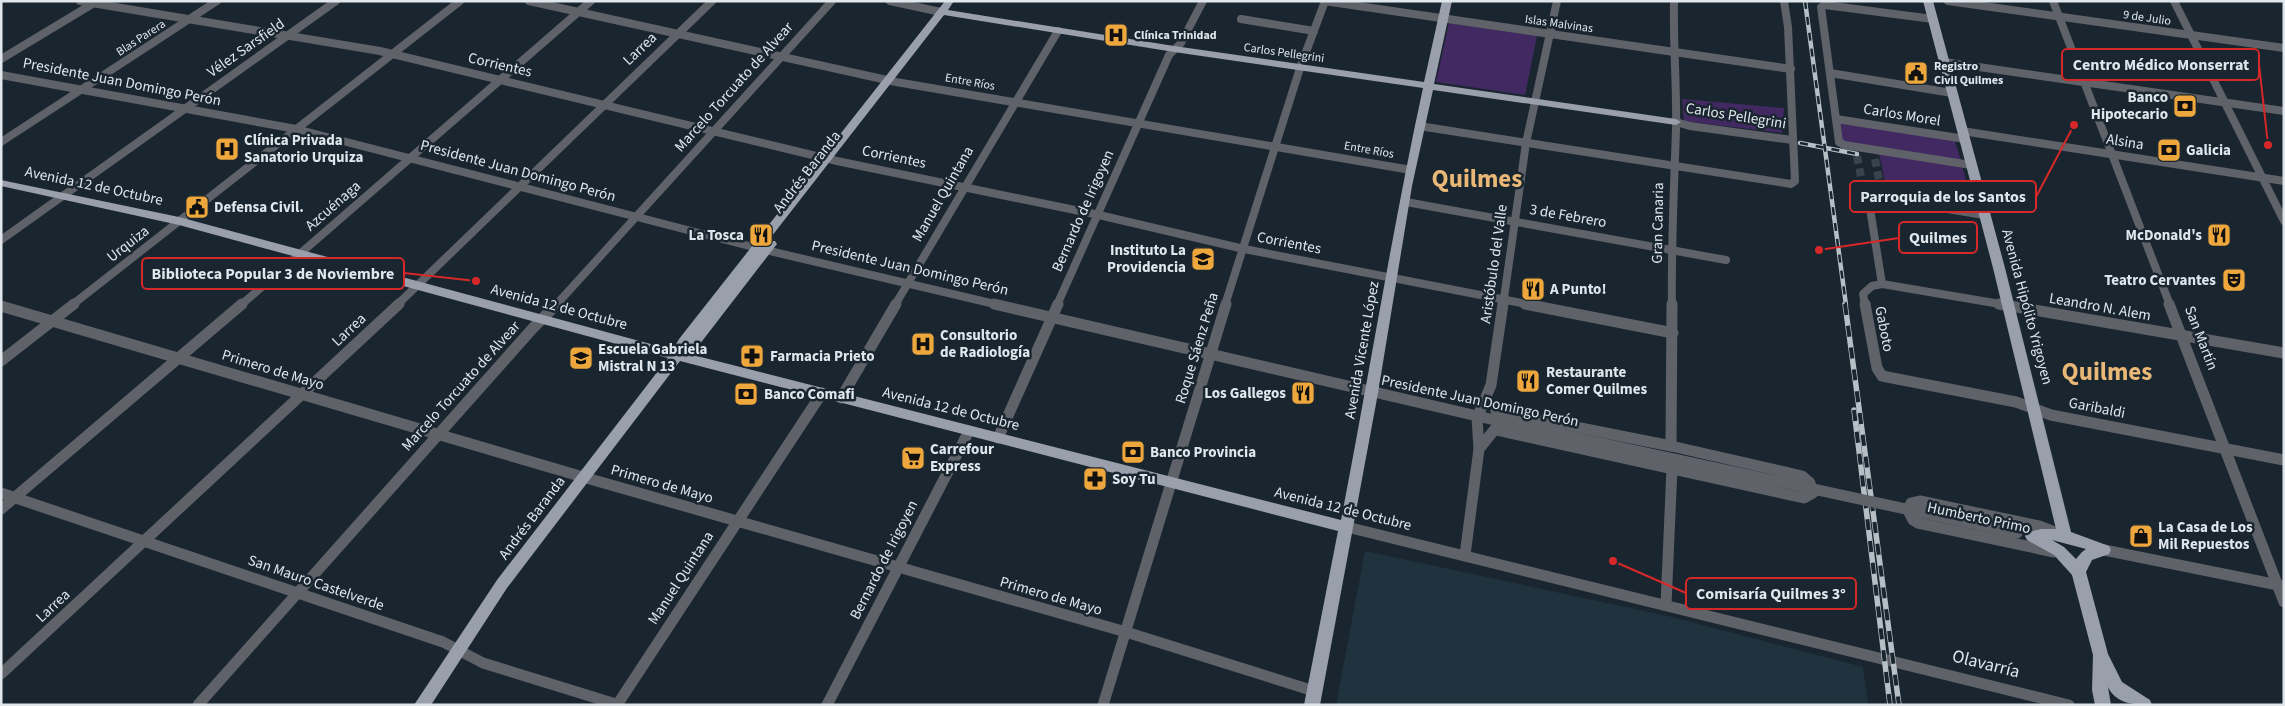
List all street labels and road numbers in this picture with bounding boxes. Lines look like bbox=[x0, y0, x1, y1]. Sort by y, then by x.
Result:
street label: 9 de Julio bbox=[2122, 6, 2172, 30]
street label: Islas Malvinas bbox=[1524, 11, 1594, 37]
street label: Vélez Sarsfield bbox=[203, 14, 289, 82]
street label: Blas Parera bbox=[113, 16, 169, 60]
street label: Marcelo Torcuato de Alvear bbox=[670, 17, 799, 157]
street label: Larrea bbox=[618, 28, 662, 70]
street label: Carlos Pellegrini bbox=[1243, 39, 1325, 67]
street label: Corrientes bbox=[466, 47, 534, 83]
street label: Presidente Juan Domingo Perón bbox=[21, 52, 223, 112]
street label: Entre Ríos bbox=[944, 69, 996, 95]
street label: Carlos Pellegrini bbox=[1684, 98, 1788, 134]
street label: Carlos Morel bbox=[1862, 99, 1942, 131]
street label: Andrés Baranda bbox=[768, 126, 846, 218]
street label: Alsina bbox=[2105, 129, 2145, 155]
street label: Presidente Juan Domingo Perón bbox=[418, 135, 618, 207]
street label: Entre Ríos bbox=[1343, 137, 1395, 163]
street label: Corrientes bbox=[860, 140, 928, 174]
street label: Manuel Quintana bbox=[907, 142, 979, 246]
street label: Bernardo de Irigoyen bbox=[1047, 147, 1119, 275]
street label: Avenida 12 de Octubre bbox=[23, 161, 165, 211]
street label: Azcuénaga bbox=[301, 176, 365, 236]
street label: Gran Canaria bbox=[1647, 182, 1669, 264]
street label: 3 de Febrero bbox=[1528, 199, 1608, 233]
street label: Aristóbulo del Valle bbox=[1475, 203, 1513, 325]
street label: Urquiza bbox=[102, 221, 154, 267]
street label: Corrientes bbox=[1255, 226, 1323, 260]
street label: Avenida Hipólito Yrigoyen bbox=[1996, 227, 2058, 387]
street label: Presidente Juan Domingo Perón bbox=[809, 235, 1011, 301]
street label: Avenida 12 de Octubre bbox=[488, 279, 630, 335]
street label: Avenida Vicente López bbox=[1340, 279, 1384, 421]
street label: Leandro N. Alem bbox=[2048, 288, 2152, 326]
street label: Roque Sáenz Peña bbox=[1170, 290, 1224, 406]
street label: San Martín bbox=[2179, 303, 2223, 373]
street label: Gaboto bbox=[1869, 304, 1899, 354]
street label: Larrea bbox=[327, 309, 371, 351]
street label: Marcelo Torcuato de Alvear bbox=[397, 316, 526, 456]
street label: Primero de Mayo bbox=[219, 344, 327, 396]
street label: Presidente Juan Domingo Perón bbox=[1379, 370, 1581, 432]
street label: Avenida 12 de Octubre bbox=[880, 382, 1022, 436]
street label: Garibaldi bbox=[2067, 392, 2127, 424]
street label: Primero de Mayo bbox=[608, 459, 716, 509]
street label: Andrés Baranda bbox=[494, 472, 570, 564]
street label: Avenida 12 de Octubre bbox=[1272, 482, 1414, 536]
street label: Bernardo de Irigoyen bbox=[845, 497, 923, 623]
street label: Humberto Primo bbox=[1925, 497, 2033, 539]
street label: Manuel Quintana bbox=[643, 527, 719, 629]
street label: San Mauro Castelverde bbox=[245, 550, 387, 616]
street label: Primero de Mayo bbox=[997, 571, 1105, 621]
street label: Larrea bbox=[31, 585, 75, 627]
street label: Olavarría bbox=[1950, 644, 2022, 684]

